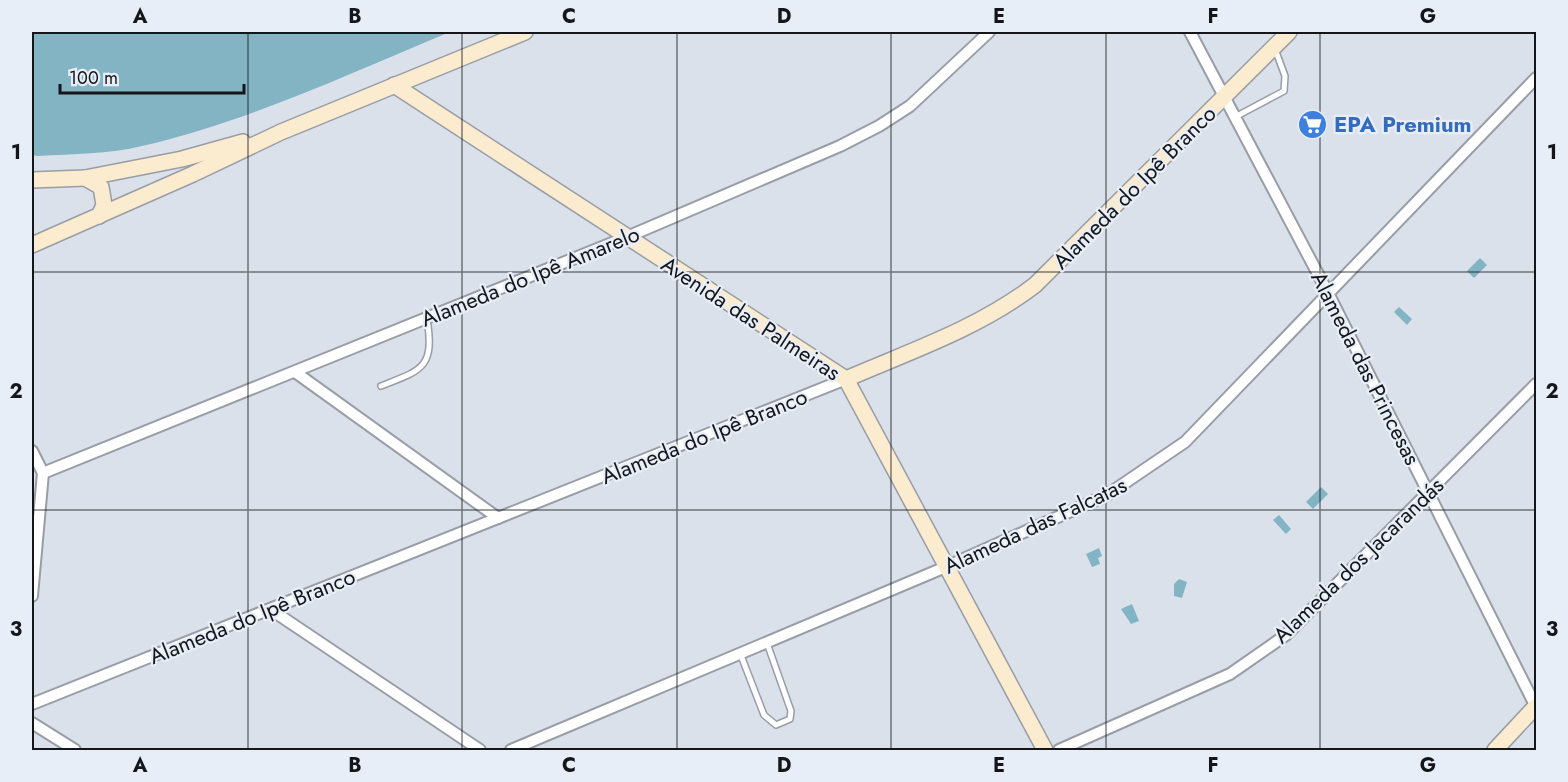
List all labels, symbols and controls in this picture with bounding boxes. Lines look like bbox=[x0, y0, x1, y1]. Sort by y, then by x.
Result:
text: A bbox=[132, 2, 148, 31]
text: B bbox=[348, 2, 362, 31]
text: C bbox=[562, 2, 576, 31]
text: D bbox=[777, 2, 791, 31]
text: E bbox=[993, 2, 1005, 31]
text: F bbox=[1207, 2, 1219, 31]
text: G bbox=[1420, 2, 1436, 31]
scale bar bbox=[60, 57, 244, 95]
text: 100 m bbox=[69, 65, 118, 91]
street label: Alameda do Ipê Branco bbox=[1045, 98, 1223, 276]
supermarket icon: EPA Premium bbox=[1297, 108, 1329, 140]
place label: EPA Premium bbox=[1334, 108, 1472, 140]
text: 1 bbox=[11, 138, 21, 167]
text: 1 bbox=[1547, 138, 1557, 167]
street label: Alameda do Ipê Amarelo bbox=[416, 217, 644, 335]
street label: Avenida das Palmeiras bbox=[655, 248, 847, 388]
street label: Alameda das Princesas bbox=[1303, 266, 1429, 471]
text: 2 bbox=[9, 377, 23, 406]
text: 2 bbox=[1545, 377, 1559, 406]
street label: Alameda do Ipê Branco bbox=[596, 380, 812, 492]
street label: Alameda das Falcatas bbox=[938, 468, 1132, 582]
street label: Alameda dos Jacarandás bbox=[1265, 470, 1451, 650]
street label: Alameda do Ipê Branco bbox=[144, 560, 360, 672]
text: 3 bbox=[10, 615, 22, 644]
text: 3 bbox=[1546, 615, 1558, 644]
text: A bbox=[132, 751, 148, 780]
text: B bbox=[348, 751, 362, 780]
text: C bbox=[562, 751, 576, 780]
text: D bbox=[777, 751, 791, 780]
text: E bbox=[993, 751, 1005, 780]
text: F bbox=[1207, 751, 1219, 780]
text: G bbox=[1420, 751, 1436, 780]

